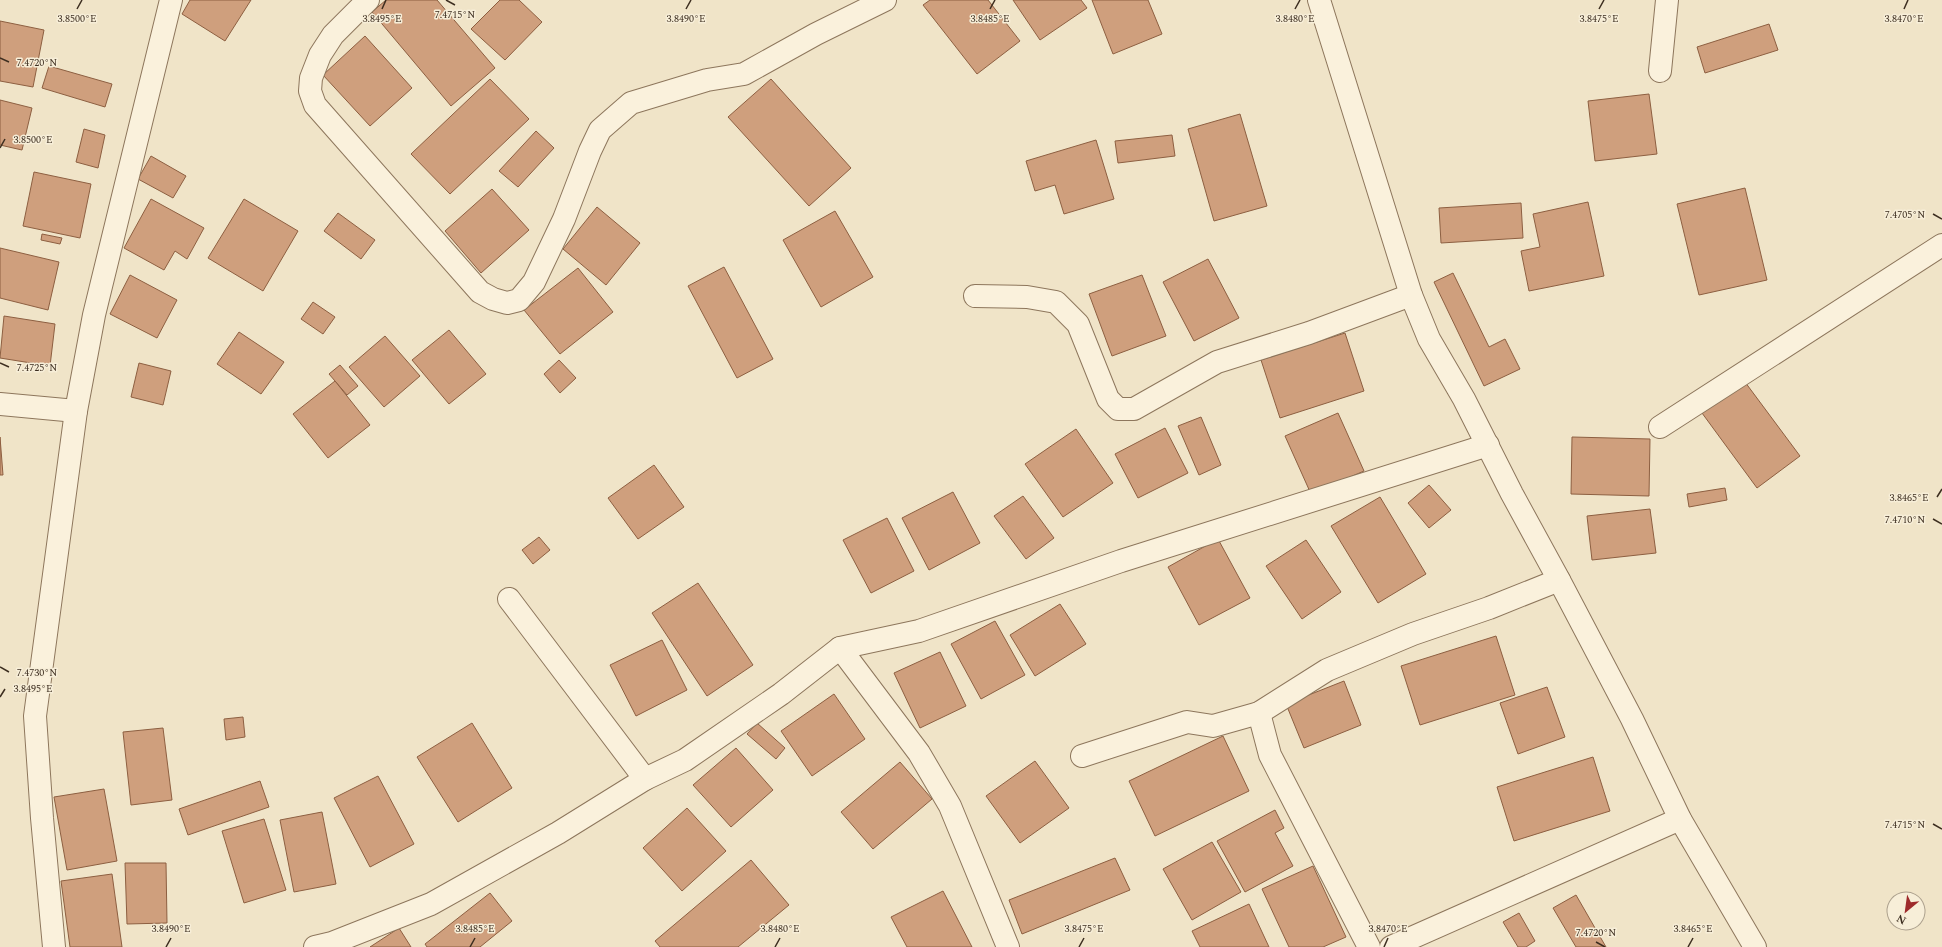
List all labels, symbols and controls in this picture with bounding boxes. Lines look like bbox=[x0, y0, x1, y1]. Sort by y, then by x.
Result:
text: 7.4715°N bbox=[435, 7, 475, 23]
text: 3.8500°E bbox=[57, 11, 97, 27]
text: 3.8495°E bbox=[362, 11, 402, 27]
text: 3.8490°E bbox=[666, 11, 706, 27]
text: 3.8485°E bbox=[970, 11, 1010, 27]
text: 3.8480°E bbox=[1275, 11, 1315, 27]
text: 3.8475°E bbox=[1579, 11, 1619, 27]
text: 3.8470°E bbox=[1884, 11, 1924, 27]
text: 7.4720°N bbox=[17, 55, 57, 71]
text: 3.8500°E bbox=[13, 132, 53, 148]
text: 7.4705°N bbox=[1885, 207, 1925, 223]
text: 7.4725°N bbox=[17, 360, 57, 376]
text: 3.8465°E bbox=[1889, 490, 1929, 506]
text: 7.4710°N bbox=[1885, 512, 1925, 528]
text: 7.4730°N bbox=[17, 665, 57, 681]
text: 3.8495°E bbox=[13, 681, 53, 697]
text: 7.4715°N bbox=[1885, 817, 1925, 833]
north arrow bbox=[1886, 891, 1926, 931]
text: N bbox=[1893, 910, 1909, 929]
text: 3.8490°E bbox=[151, 921, 191, 937]
text: 3.8485°E bbox=[455, 921, 495, 937]
text: 3.8480°E bbox=[760, 921, 800, 937]
text: 3.8475°E bbox=[1064, 921, 1104, 937]
text: 3.8470°E bbox=[1368, 921, 1408, 937]
text: 3.8465°E bbox=[1673, 921, 1713, 937]
text: 7.4720°N bbox=[1576, 925, 1616, 941]

